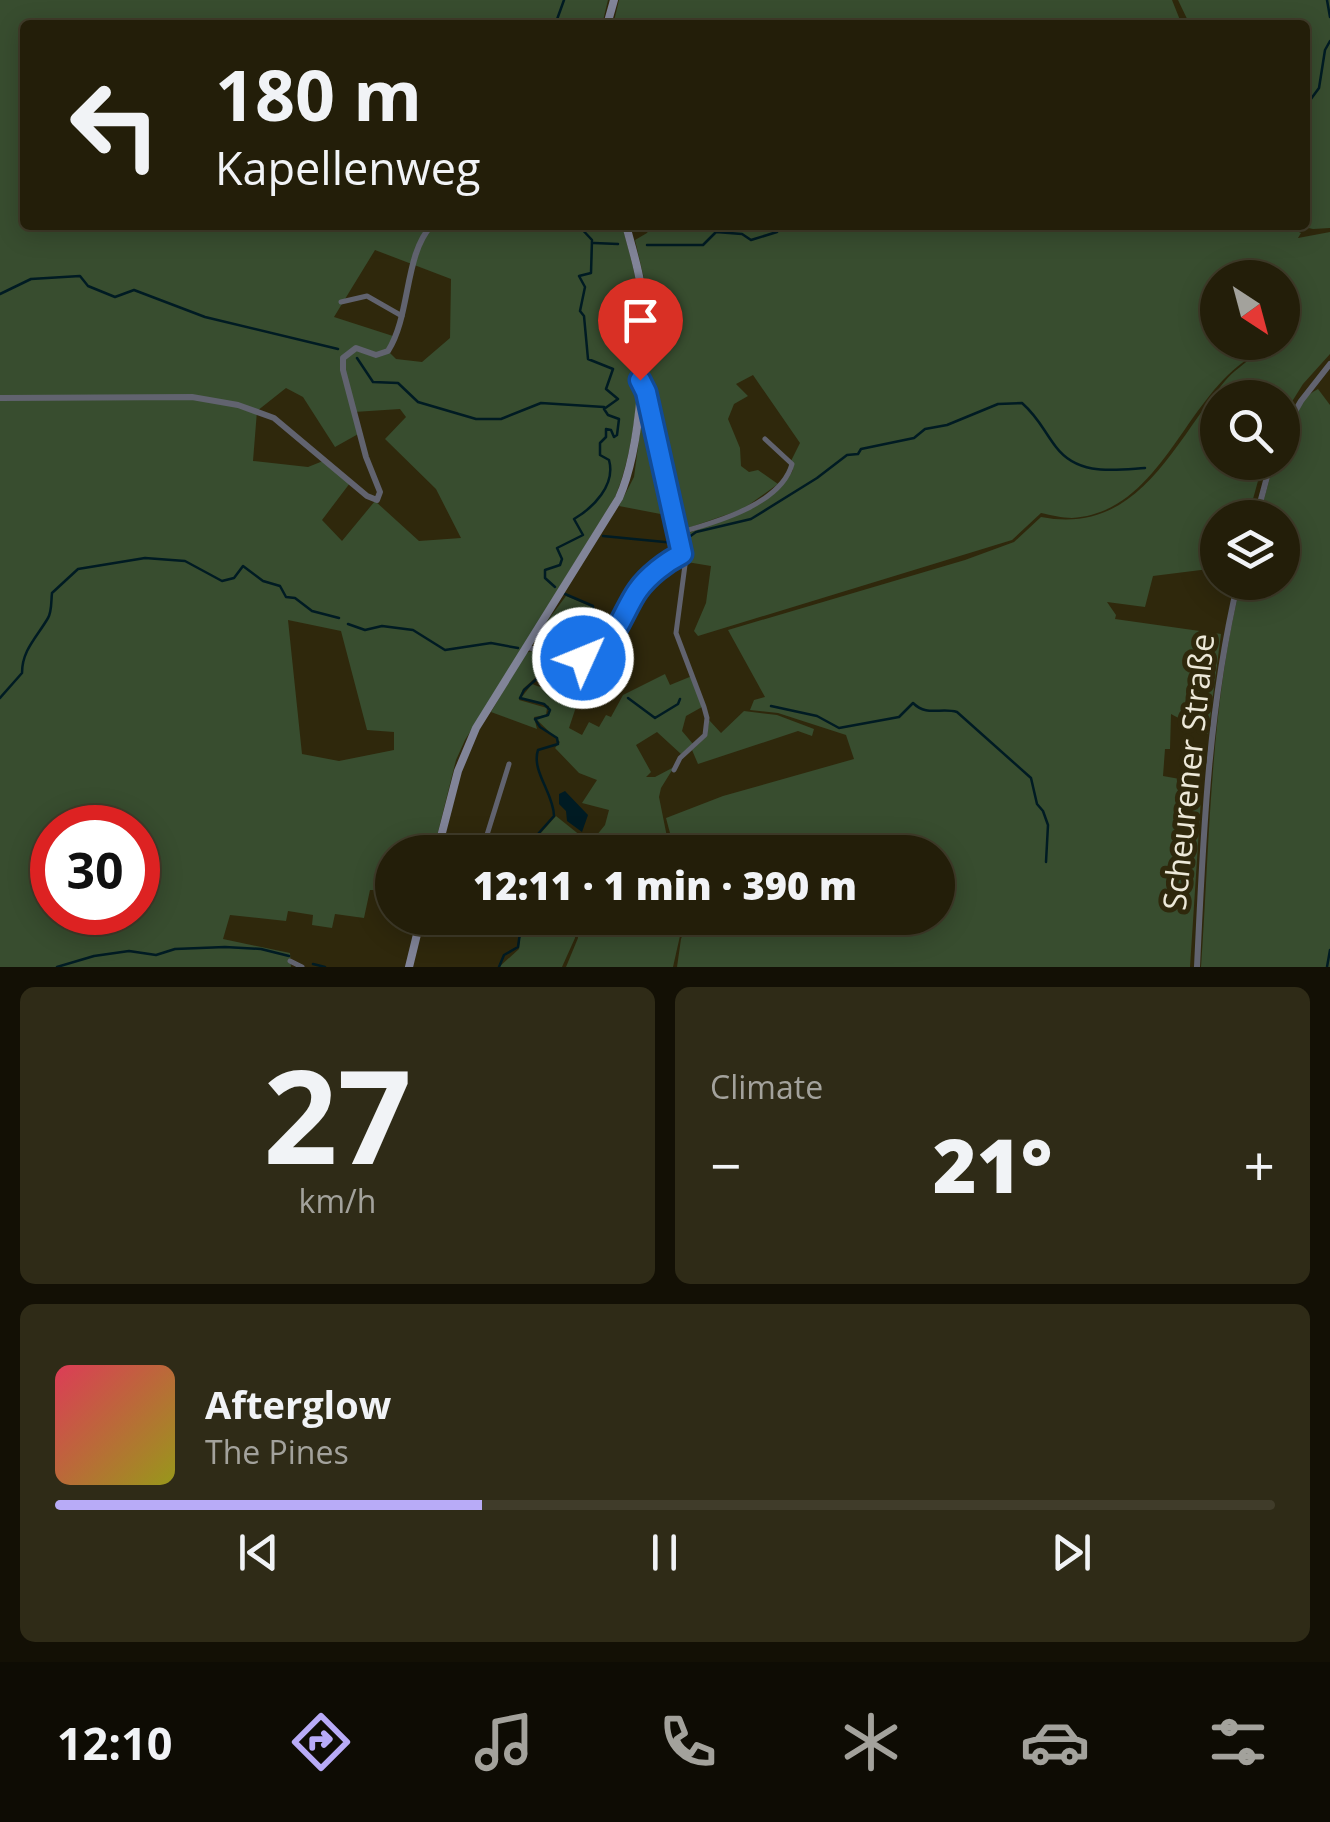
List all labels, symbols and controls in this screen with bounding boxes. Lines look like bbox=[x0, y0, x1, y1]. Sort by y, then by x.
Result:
text: 180 m bbox=[215, 46, 422, 142]
icon: left bbox=[50, 60, 180, 190]
text: Kapellenweg bbox=[215, 137, 481, 198]
north arrow bbox=[1200, 260, 1300, 360]
map controls bbox=[1200, 260, 1300, 600]
pin bbox=[598, 278, 683, 381]
icon: arrive bbox=[613, 293, 668, 348]
button: search bbox=[1200, 380, 1300, 480]
button: layers bbox=[1200, 500, 1300, 600]
position arrow bbox=[531, 606, 635, 710]
street label: Scheurener Straße bbox=[1152, 631, 1223, 912]
speed limit sign: 30 bbox=[30, 805, 160, 935]
text: 12:11 · 1 min · 390 m bbox=[473, 859, 857, 911]
text: 27 bbox=[263, 1025, 412, 1202]
text: Climate bbox=[710, 1065, 823, 1108]
text: 21° bbox=[933, 1113, 1052, 1215]
text: − bbox=[710, 1127, 741, 1202]
text: + bbox=[1244, 1127, 1275, 1202]
text: km/h bbox=[299, 1179, 376, 1222]
text: Afterglow bbox=[205, 1378, 391, 1430]
text: The Pines bbox=[205, 1430, 349, 1473]
icon: previous bbox=[231, 1525, 286, 1580]
icon: pause bbox=[637, 1525, 692, 1580]
icon: next bbox=[1044, 1525, 1099, 1580]
icon: directions bbox=[286, 1707, 356, 1777]
icon: music bbox=[469, 1707, 539, 1777]
icon: phone bbox=[653, 1707, 723, 1777]
icon: climate bbox=[836, 1707, 906, 1777]
icon: car bbox=[1020, 1707, 1090, 1777]
icon: filters bbox=[1203, 1707, 1273, 1777]
text: 12:10 bbox=[57, 1712, 172, 1773]

